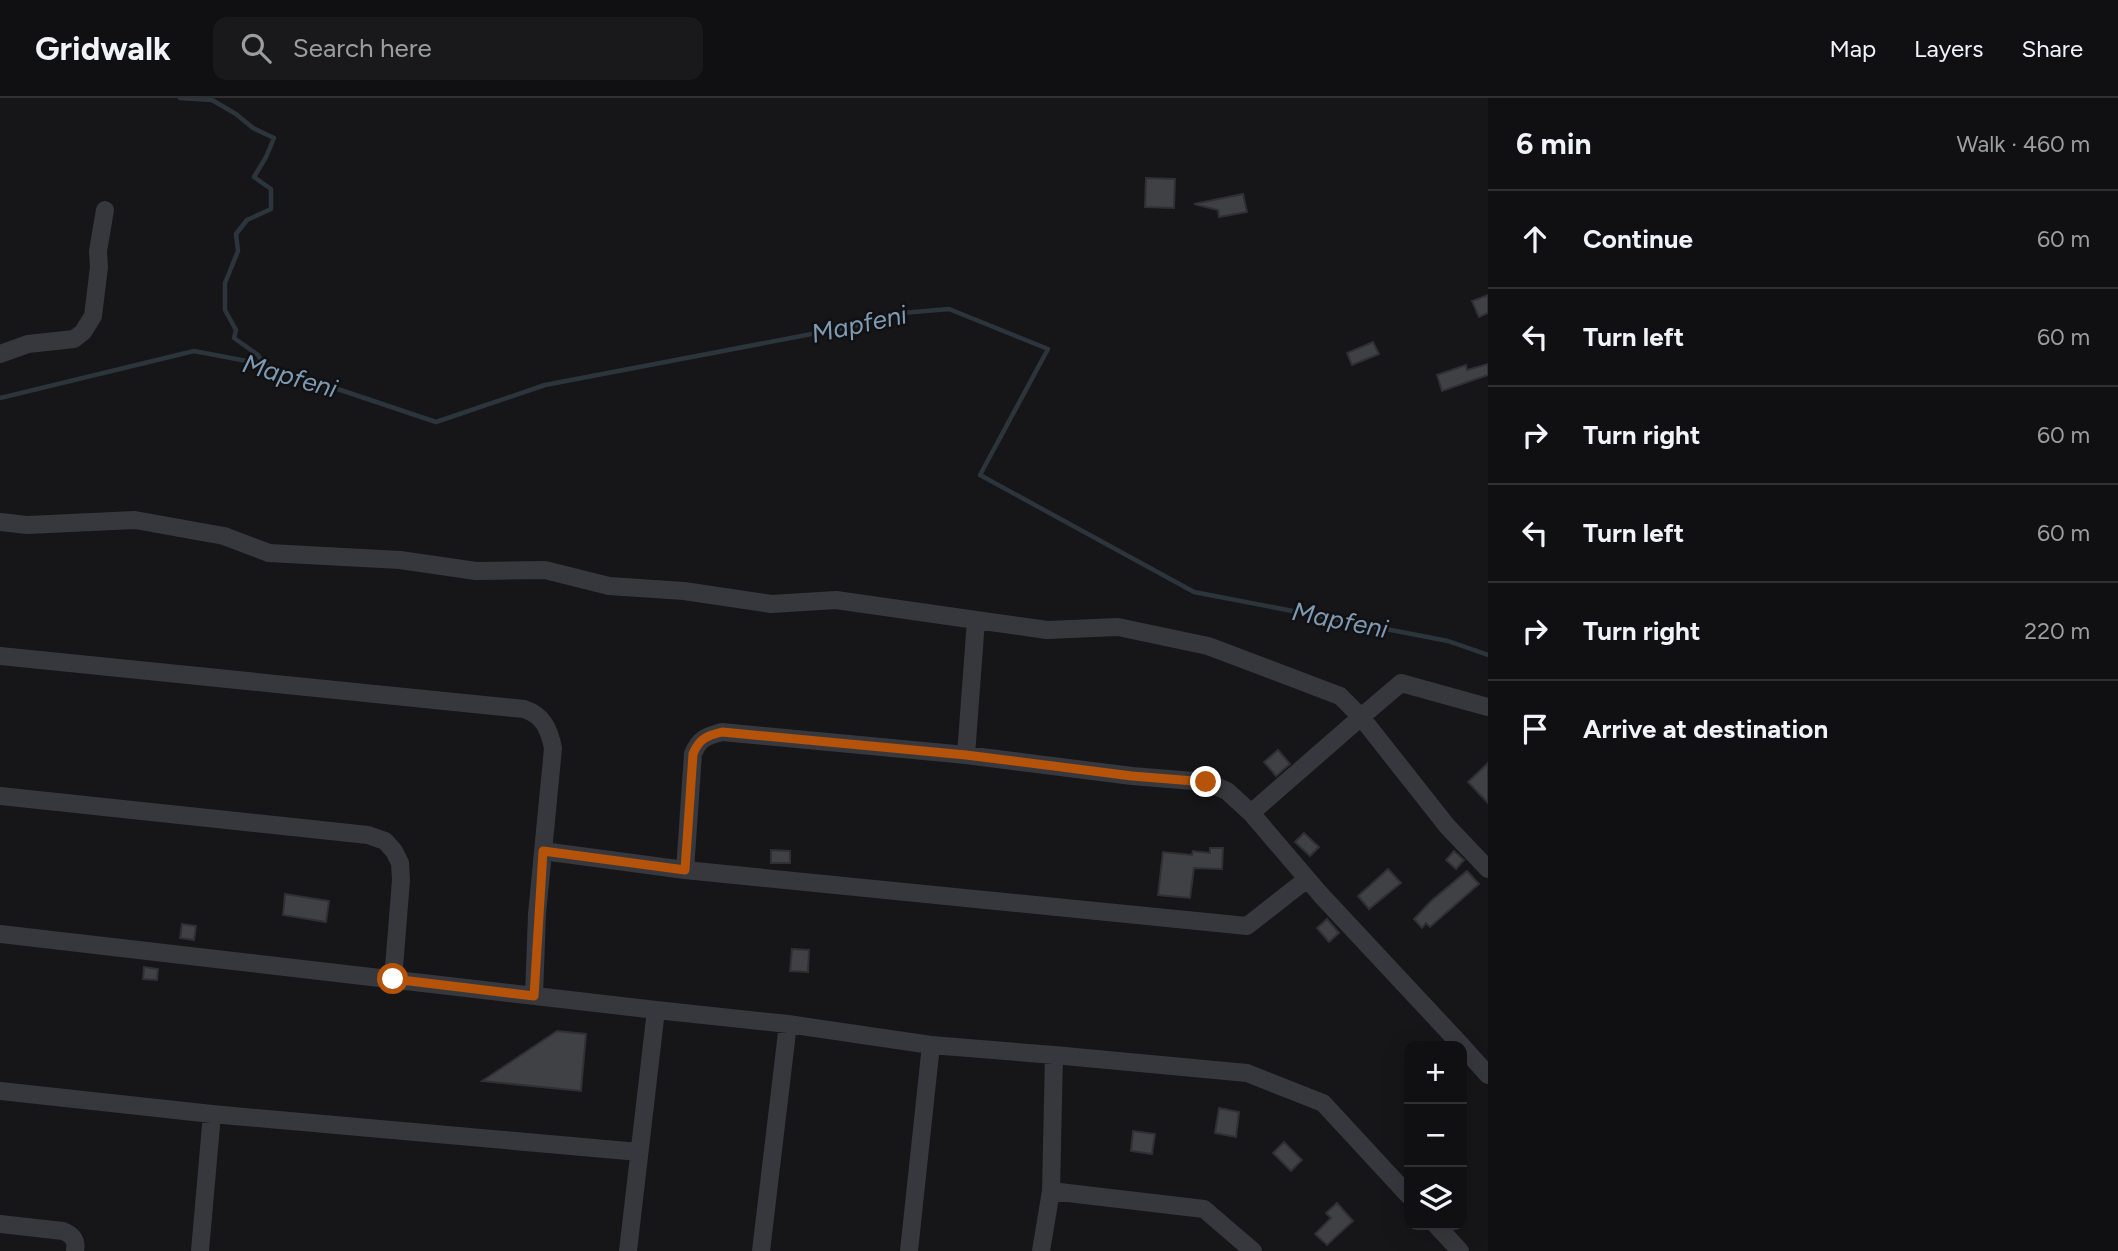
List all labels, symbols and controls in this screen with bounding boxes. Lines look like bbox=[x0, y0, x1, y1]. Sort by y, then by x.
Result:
search box bbox=[213, 17, 703, 80]
text: Gridwalk bbox=[35, 29, 171, 68]
icon: search bbox=[237, 29, 275, 67]
text: Search here bbox=[293, 32, 432, 64]
text: Map bbox=[1829, 34, 1876, 63]
text: Layers bbox=[1914, 34, 1983, 63]
text: Share bbox=[2021, 34, 2083, 63]
text: 6 min bbox=[1516, 125, 1592, 162]
text: Walk · 460 m bbox=[1956, 130, 2090, 158]
icon: ahead bbox=[1516, 220, 1554, 258]
text: Continue bbox=[1583, 223, 1693, 255]
text: 60 m bbox=[2037, 225, 2090, 253]
water label: Mapfeni bbox=[808, 298, 911, 350]
icon: left bbox=[1516, 318, 1554, 356]
text: Turn left bbox=[1583, 321, 1684, 353]
text: 60 m bbox=[2037, 323, 2090, 351]
water label: Mapfeni bbox=[239, 347, 342, 405]
icon: right bbox=[1516, 416, 1554, 454]
text: Turn right bbox=[1583, 419, 1700, 451]
text: 60 m bbox=[2037, 421, 2090, 449]
icon: left bbox=[1516, 514, 1554, 552]
text: Turn left bbox=[1583, 517, 1684, 549]
text: 60 m bbox=[2037, 519, 2090, 547]
water label: Mapfeni bbox=[1289, 595, 1392, 645]
icon: right bbox=[1516, 612, 1554, 650]
text: Turn right bbox=[1583, 615, 1700, 647]
text: 220 m bbox=[2024, 617, 2090, 645]
icon: arrive bbox=[1516, 710, 1554, 748]
text: Arrive at destination bbox=[1583, 713, 1828, 745]
route end bbox=[1190, 766, 1221, 797]
route start bbox=[377, 963, 408, 994]
map controls bbox=[1404, 1041, 1467, 1230]
button: + bbox=[1404, 1041, 1467, 1104]
button: − bbox=[1404, 1104, 1467, 1167]
button: layers bbox=[1404, 1167, 1467, 1230]

